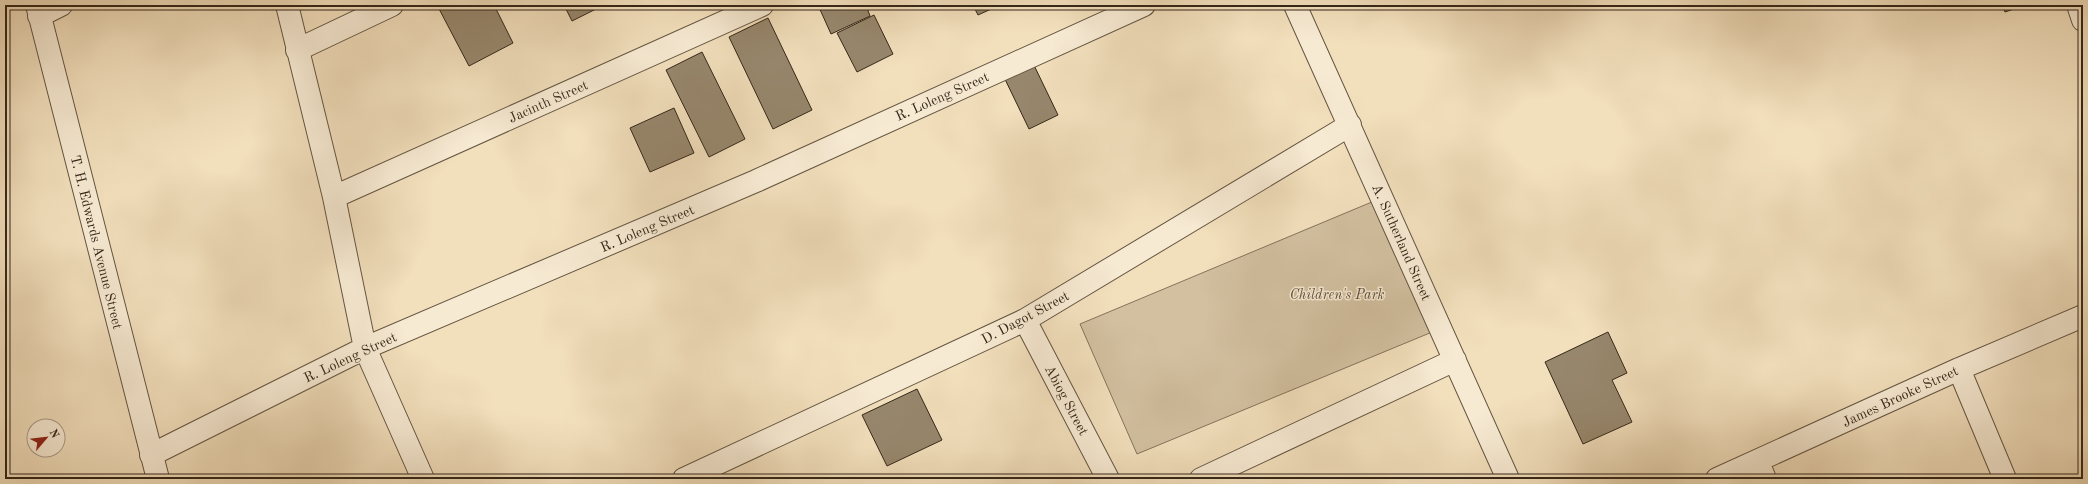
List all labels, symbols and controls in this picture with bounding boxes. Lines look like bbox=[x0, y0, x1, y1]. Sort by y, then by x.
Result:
street label: R. Loleng Street bbox=[894, 70, 991, 124]
street label: Jacinth Street bbox=[507, 78, 590, 126]
street label: T. H. Edwards Avenue Street bbox=[68, 154, 124, 331]
street label: A. Sutherland Street bbox=[1369, 182, 1433, 303]
street label: R. Loleng Street bbox=[598, 203, 696, 255]
park label: Children's Park bbox=[1290, 288, 1384, 302]
street label: D. Dagot Street bbox=[979, 289, 1072, 347]
street label: R. Loleng Street bbox=[302, 330, 399, 386]
street label: Abiog Street bbox=[1042, 363, 1090, 438]
street label: James Brooke Street bbox=[1840, 364, 1961, 430]
north arrow bbox=[26, 418, 66, 458]
text: N bbox=[47, 428, 61, 441]

